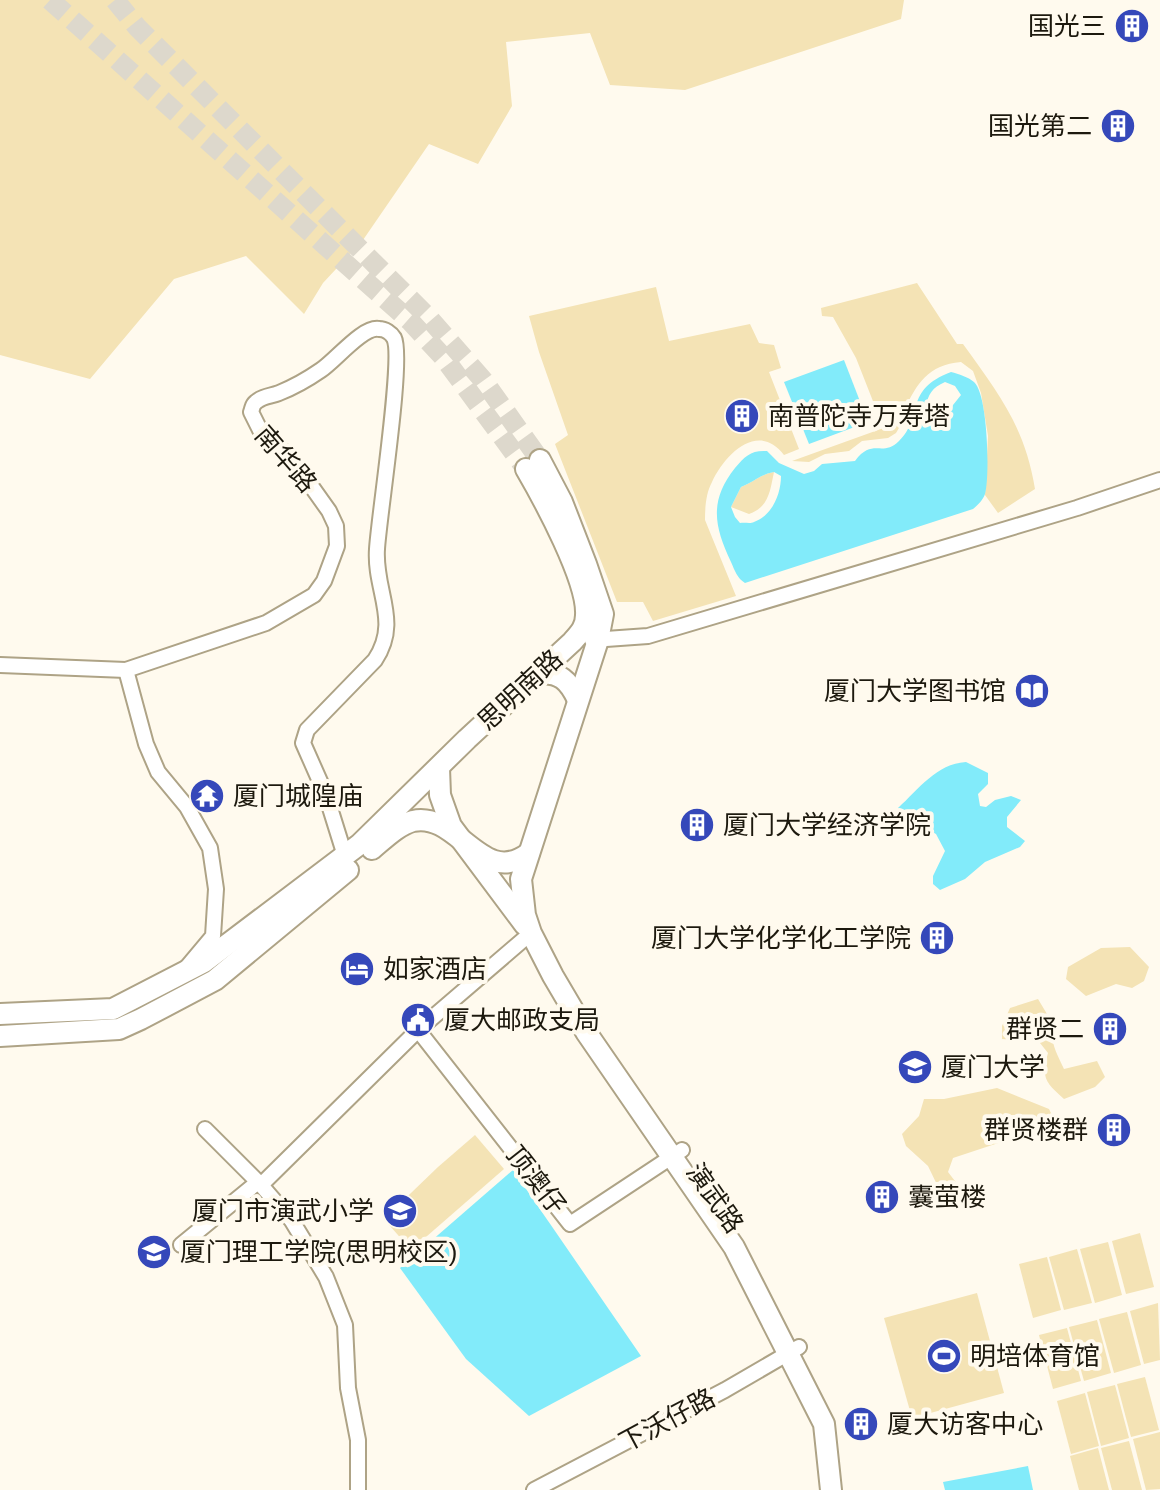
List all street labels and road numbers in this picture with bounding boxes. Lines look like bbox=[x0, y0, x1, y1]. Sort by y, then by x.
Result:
street label: 南华路 bbox=[249, 420, 323, 498]
street label: 思明南路 bbox=[472, 644, 568, 736]
street label: 顶澳仔 bbox=[500, 1140, 572, 1220]
street label: 演武路 bbox=[680, 1157, 750, 1239]
street label: 下沃仔路 bbox=[614, 1382, 720, 1458]

